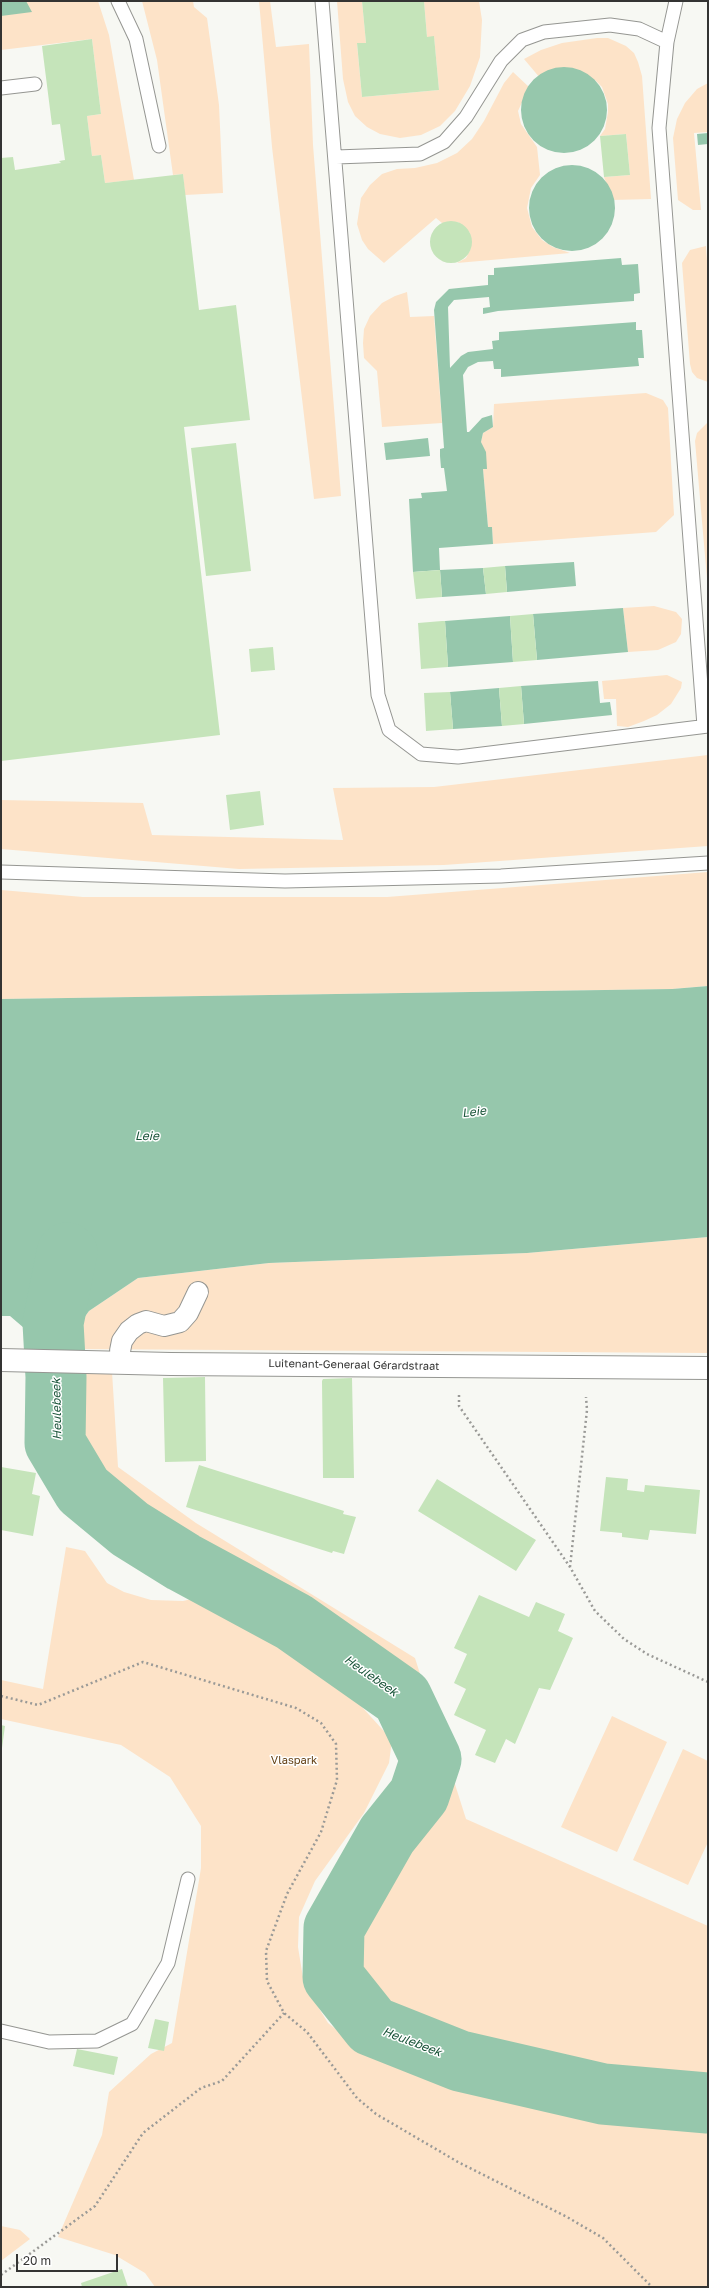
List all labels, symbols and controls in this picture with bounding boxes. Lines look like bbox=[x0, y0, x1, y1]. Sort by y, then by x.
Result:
water label: Leie bbox=[461, 1103, 487, 1121]
water label: Leie bbox=[135, 1129, 159, 1143]
street label: Luitenant-Generaal Gérardstraat bbox=[268, 1357, 440, 1373]
water label: Heulebeek bbox=[49, 1378, 65, 1440]
water label: Heulebeek bbox=[341, 1652, 401, 1700]
park label: Vlaspark bbox=[271, 1754, 317, 1768]
water label: Heulebeek bbox=[380, 2024, 444, 2060]
scale bar bbox=[18, 2246, 120, 2272]
text: 20 m bbox=[23, 2253, 51, 2268]

